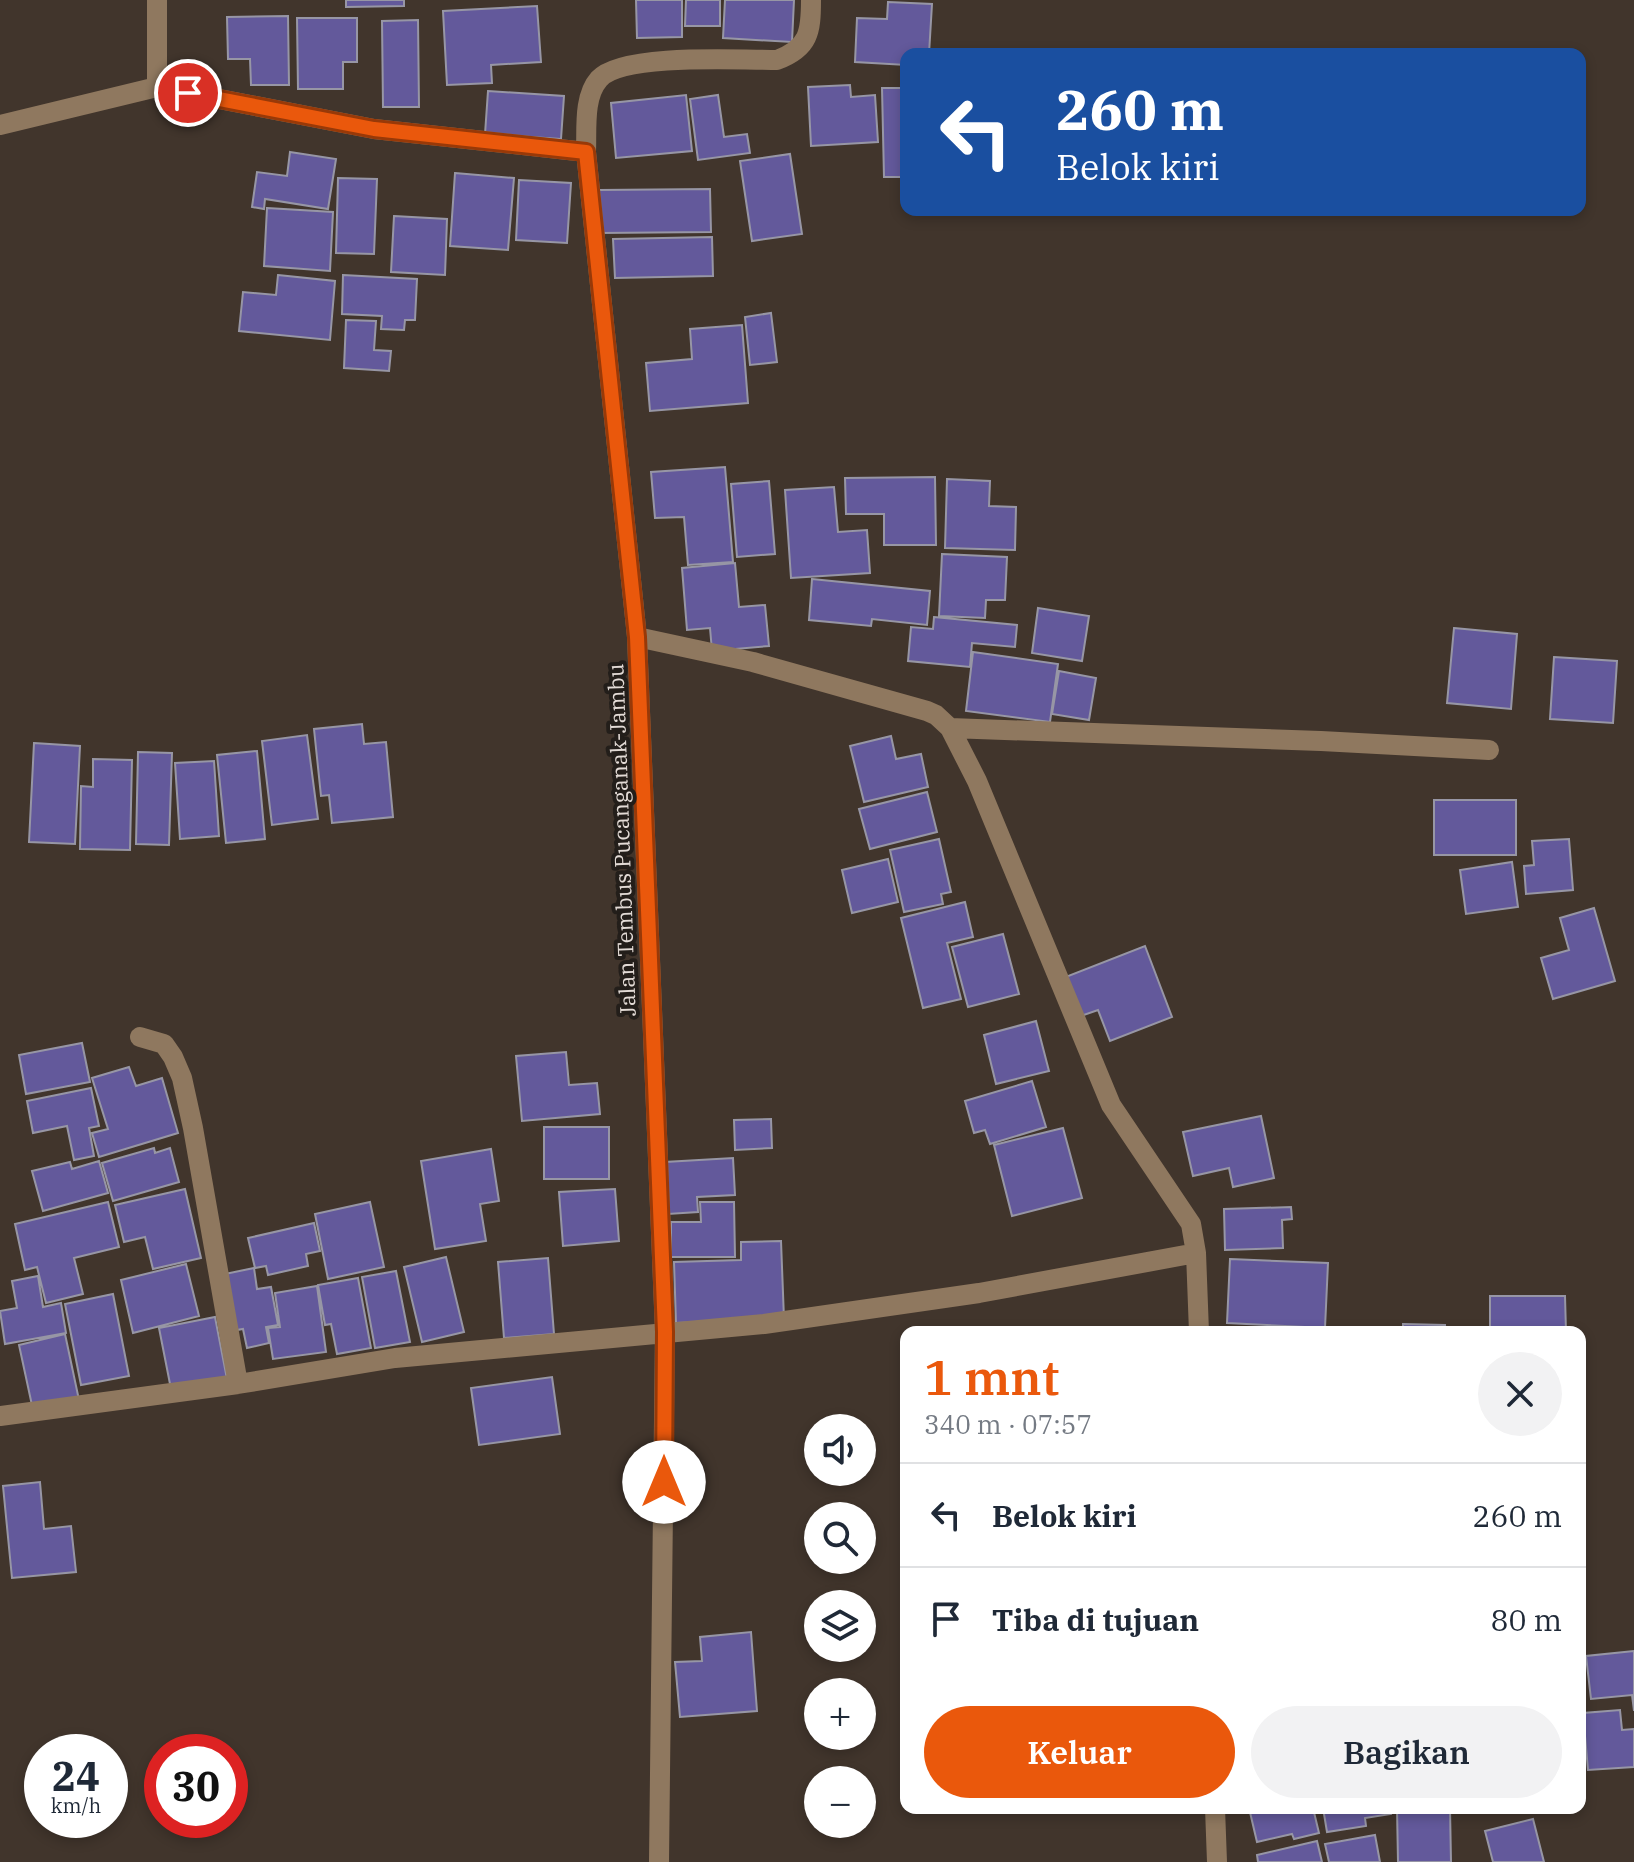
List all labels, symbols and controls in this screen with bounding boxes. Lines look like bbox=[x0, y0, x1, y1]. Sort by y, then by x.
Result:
pin bbox=[154, 59, 222, 127]
icon: arrive bbox=[166, 71, 210, 115]
text: 260 m bbox=[1056, 73, 1224, 145]
icon: left bbox=[924, 80, 1028, 184]
text: Belok kiri bbox=[1056, 143, 1220, 190]
street label: Jalan Tembus Pucanganak-Jambu bbox=[600, 663, 642, 1017]
text: 1 mnt bbox=[924, 1346, 1059, 1408]
button: close bbox=[1478, 1352, 1562, 1436]
text: 340 m · 07:57 bbox=[924, 1407, 1092, 1441]
map controls bbox=[804, 1414, 876, 1838]
button: sound bbox=[804, 1414, 876, 1486]
position arrow bbox=[622, 1440, 706, 1524]
icon: left bbox=[924, 1493, 968, 1537]
text: Belok kiri bbox=[992, 1496, 1137, 1535]
text: 260 m bbox=[1472, 1496, 1562, 1535]
button: search bbox=[804, 1502, 876, 1574]
button: layers bbox=[804, 1590, 876, 1662]
icon: arrive bbox=[924, 1597, 968, 1641]
text: Tiba di tujuan bbox=[992, 1600, 1199, 1639]
text: 80 m bbox=[1490, 1600, 1562, 1639]
button: + bbox=[804, 1678, 876, 1750]
button: Keluar bbox=[924, 1706, 1235, 1798]
button: Bagikan bbox=[1251, 1706, 1562, 1798]
speed limit sign: 30 bbox=[144, 1734, 248, 1838]
text: 24 bbox=[52, 1750, 100, 1802]
button: − bbox=[804, 1766, 876, 1838]
text: km/h bbox=[51, 1792, 101, 1819]

